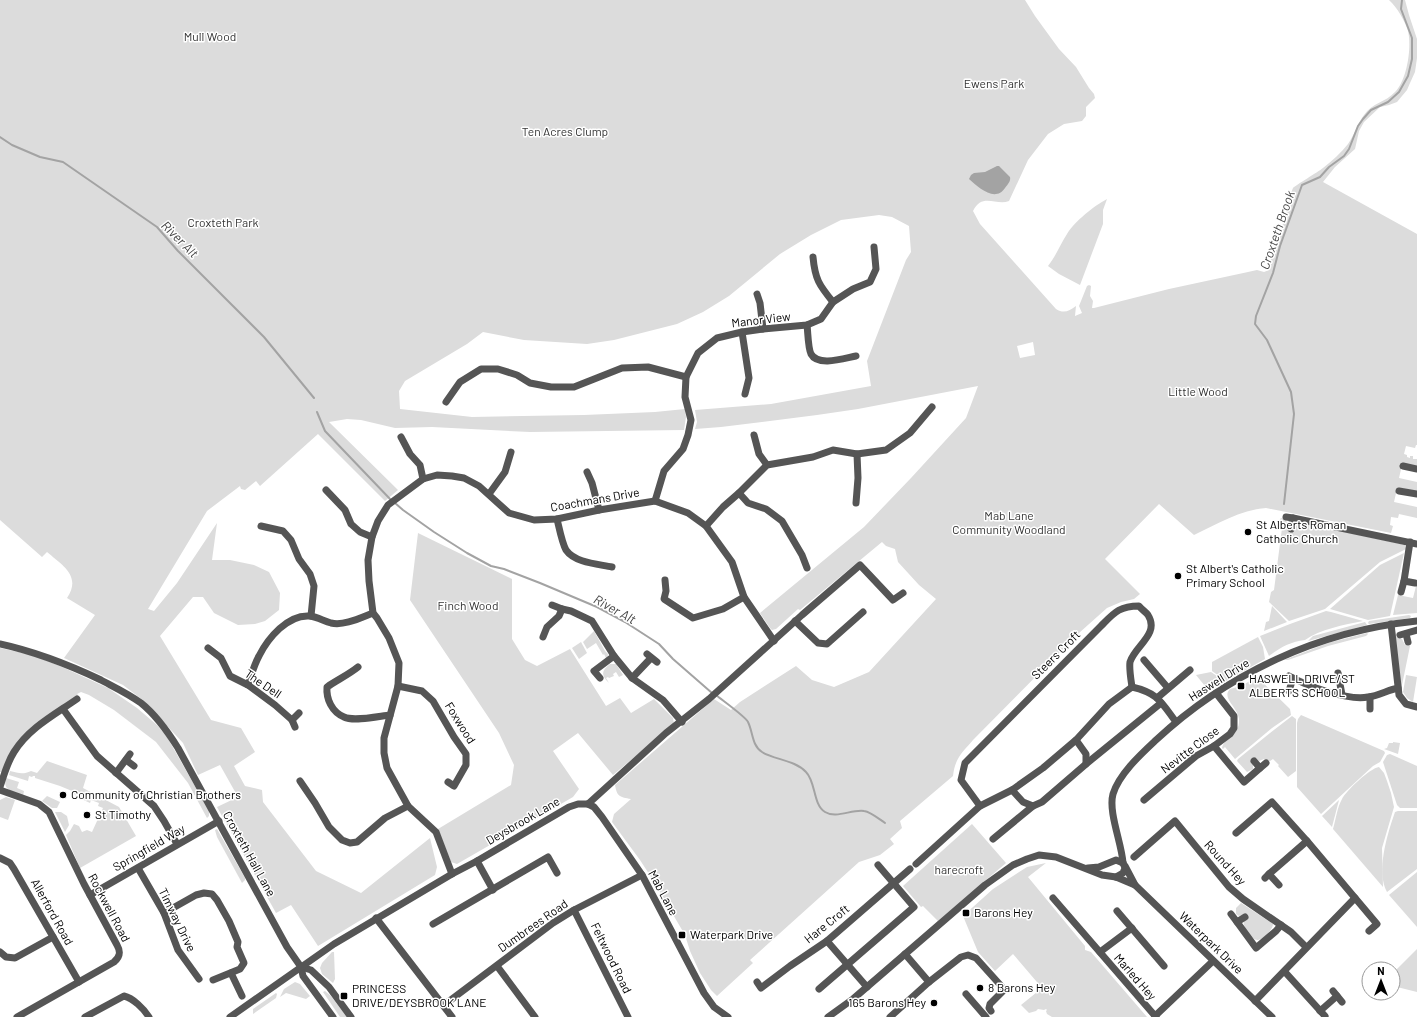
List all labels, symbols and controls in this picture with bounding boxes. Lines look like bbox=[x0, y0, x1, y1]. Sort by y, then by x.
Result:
park label: Mull Wood bbox=[184, 29, 236, 43]
park label: Ewens Park bbox=[964, 76, 1024, 90]
park label: Ten Acres Clump bbox=[522, 124, 608, 138]
water label: Croxteth Brook bbox=[1256, 188, 1298, 272]
park label: Croxteth Park bbox=[187, 215, 259, 229]
water label: River Alt bbox=[158, 217, 202, 261]
street label: Manor View bbox=[731, 308, 792, 330]
park label: Little Wood bbox=[1168, 384, 1228, 398]
street label: Coachmans Drive bbox=[549, 484, 640, 514]
park label: Mab Lane Community Woodland bbox=[952, 508, 1066, 536]
place label: St Alberts Roman Catholic Church bbox=[1256, 517, 1346, 545]
marker: St Alberts Roman Catholic Church bbox=[1243, 527, 1253, 537]
place label: St Albert's Catholic Primary School bbox=[1186, 561, 1284, 589]
marker: St Albert's Catholic Primary School bbox=[1173, 571, 1183, 581]
water label: River Alt bbox=[591, 591, 639, 627]
park label: Finch Wood bbox=[438, 598, 498, 612]
street label: Steers Croft bbox=[1028, 627, 1083, 682]
street label: Haswell Drive bbox=[1186, 655, 1251, 703]
street label: The Dell bbox=[243, 666, 285, 701]
place label: HASWELL DRIVE/ST ALBERTS SCHOOL bbox=[1249, 671, 1355, 699]
marker: HASWELL DRIVE/ST ALBERTS SCHOOL bbox=[1236, 681, 1246, 691]
street label: Foxwood bbox=[443, 699, 479, 746]
street label: Nevitte Close bbox=[1158, 723, 1221, 776]
place label: Community of Christian Brothers bbox=[71, 787, 241, 801]
marker: Community of Christian Brothers bbox=[58, 790, 68, 800]
street label: Deysbrook Lane bbox=[483, 793, 562, 847]
place label: St Timothy bbox=[95, 807, 152, 821]
street label: Croxteth Hall Lane bbox=[221, 809, 279, 898]
marker: St Timothy bbox=[82, 810, 92, 820]
street label: Springfield Way bbox=[110, 821, 187, 873]
street label: Round Hey bbox=[1202, 837, 1250, 888]
park label: harecroft bbox=[935, 862, 983, 876]
street label: Mab Lane bbox=[646, 867, 682, 918]
street label: Rockwell Road bbox=[86, 871, 134, 944]
street label: Allerford Road bbox=[29, 876, 77, 947]
street label: Timway Drive bbox=[157, 886, 199, 954]
street label: Dumbrees Road bbox=[495, 896, 570, 954]
street label: Hare Croft bbox=[801, 901, 852, 946]
place label: Barons Hey bbox=[974, 905, 1033, 919]
marker: Barons Hey bbox=[961, 908, 971, 918]
street label: Waterpark Drive bbox=[1177, 908, 1247, 976]
street label: Feltwood Road bbox=[589, 920, 635, 995]
place label: Waterpark Drive bbox=[690, 927, 773, 941]
marker: Waterpark Drive bbox=[677, 930, 687, 940]
street label: Marled Hey bbox=[1112, 950, 1160, 1003]
north arrow bbox=[1361, 961, 1401, 1001]
text: N bbox=[1377, 964, 1385, 977]
place label: 8 Barons Hey bbox=[988, 980, 1056, 994]
place label: PRINCESS DRIVE/DEYSBROOK LANE bbox=[352, 981, 487, 1009]
marker: 8 Barons Hey bbox=[975, 983, 985, 993]
marker: PRINCESS DRIVE/DEYSBROOK LANE bbox=[339, 991, 349, 1001]
place label: 165 Barons Hey bbox=[848, 995, 926, 1009]
marker: 165 Barons Hey bbox=[929, 998, 939, 1008]

